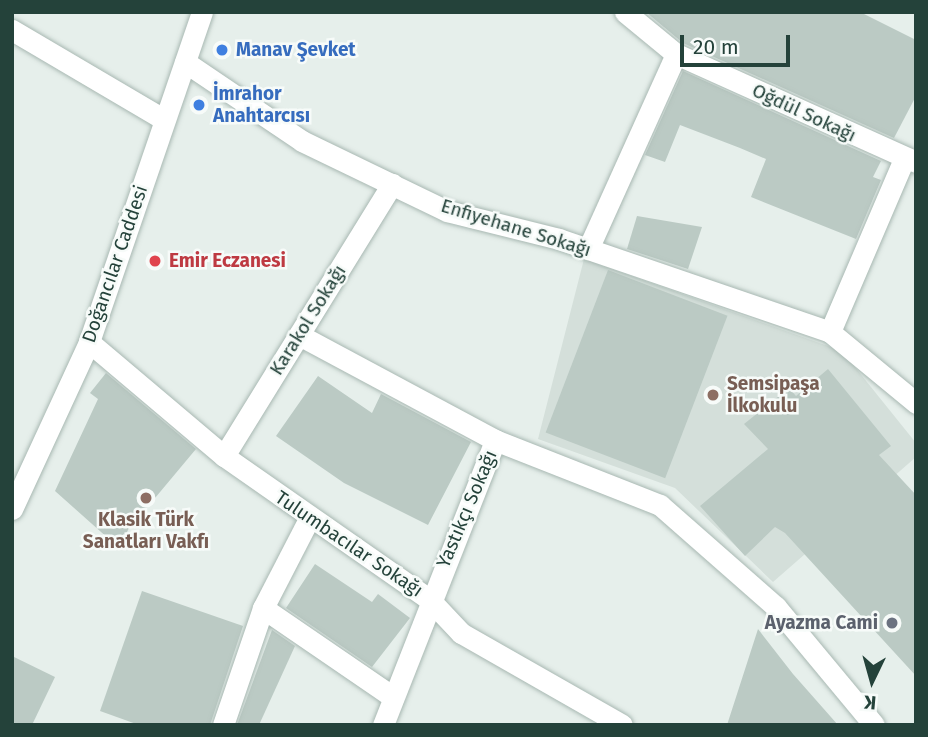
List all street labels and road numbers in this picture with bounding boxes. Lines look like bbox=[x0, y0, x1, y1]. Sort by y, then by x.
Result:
street label: Oğdül Sokağı bbox=[748, 79, 860, 147]
street label: Doğancılar Caddesi bbox=[77, 182, 153, 346]
street label: Enfiyehane Sokağı bbox=[438, 194, 594, 262]
street label: Karakol Sokağı bbox=[265, 261, 351, 379]
street label: Yastıkçı Sokağı bbox=[432, 447, 502, 571]
street label: Tulumbacılar Sokağı bbox=[271, 486, 427, 602]

